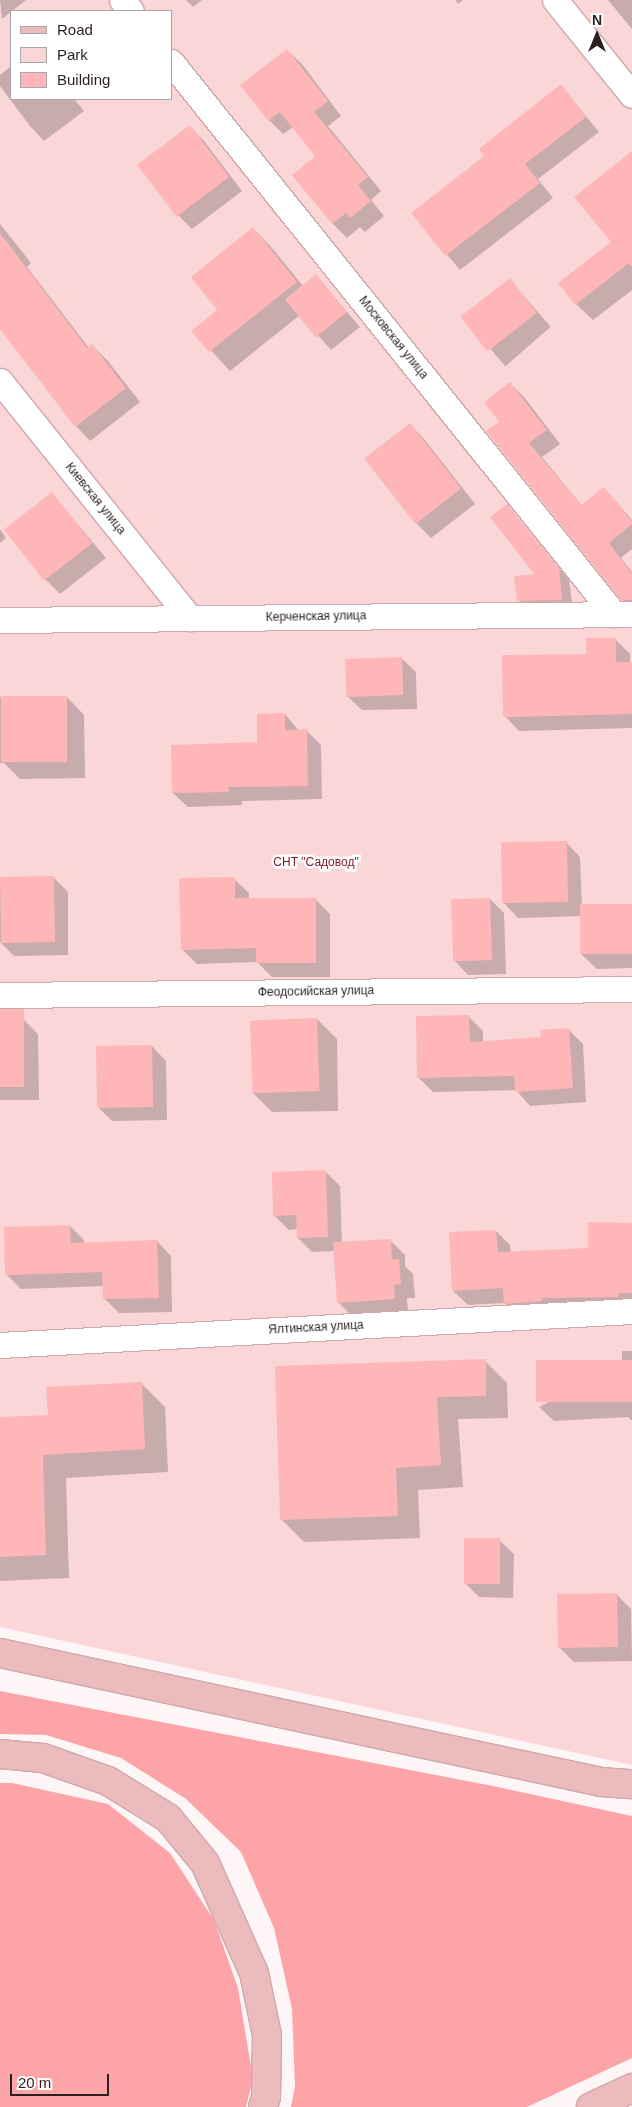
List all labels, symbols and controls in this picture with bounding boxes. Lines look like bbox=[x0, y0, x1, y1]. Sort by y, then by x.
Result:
legend bbox=[10, 10, 172, 100]
north arrow bbox=[572, 10, 622, 60]
text: N bbox=[592, 12, 602, 28]
text: Road bbox=[57, 21, 93, 38]
text: Park bbox=[57, 46, 88, 63]
text: Building bbox=[57, 71, 110, 88]
street label: Московская улица bbox=[355, 294, 431, 382]
street label: Киевская улица bbox=[62, 460, 128, 538]
street label: Керченская улица bbox=[266, 609, 366, 625]
park label: СНТ "Садовод" bbox=[273, 856, 359, 870]
street label: Феодосийская улица bbox=[258, 984, 374, 1000]
street label: Ялтинская улица bbox=[268, 1318, 364, 1338]
scale bar bbox=[12, 2064, 111, 2096]
text: 20 m bbox=[18, 2074, 51, 2091]

